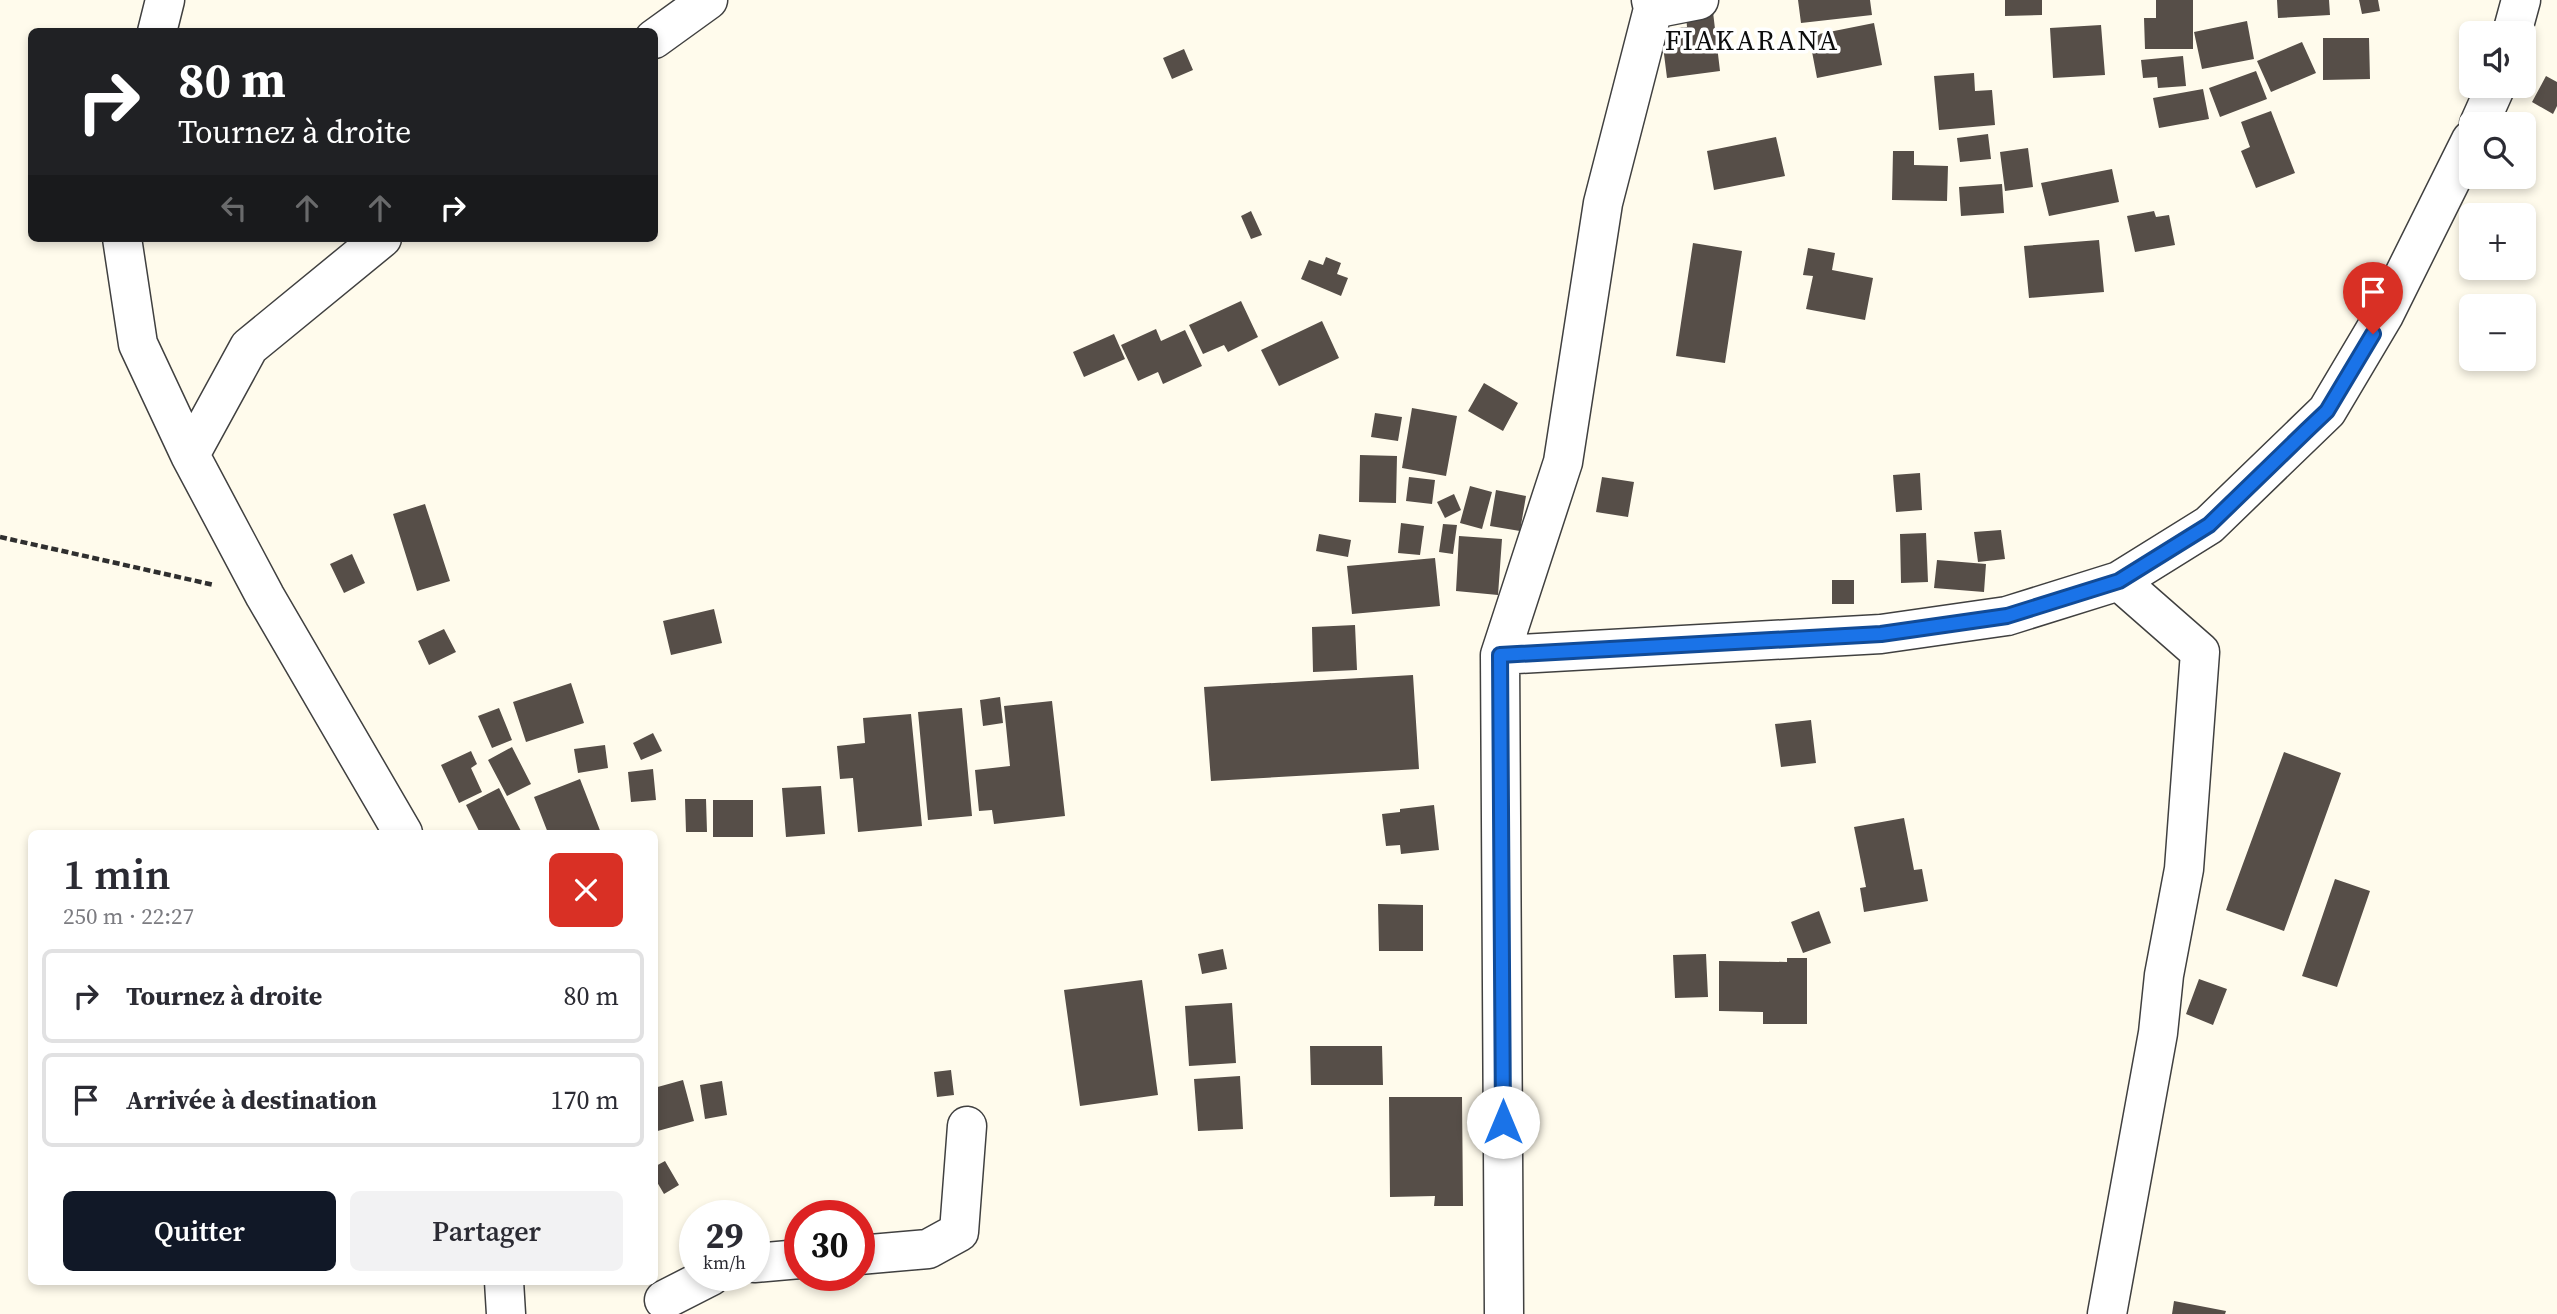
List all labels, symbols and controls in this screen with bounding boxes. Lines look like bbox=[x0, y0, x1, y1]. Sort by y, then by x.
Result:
district label: FIAKARANA bbox=[1665, 21, 1839, 59]
map controls bbox=[2459, 21, 2536, 371]
button: sound bbox=[2459, 21, 2536, 98]
text: 80 m bbox=[178, 46, 286, 113]
icon: right bbox=[63, 56, 154, 147]
text: Tournez à droite bbox=[178, 110, 411, 154]
button: search bbox=[2459, 112, 2536, 189]
icon: left bbox=[215, 189, 253, 227]
icon: ahead bbox=[288, 189, 326, 227]
icon: ahead bbox=[361, 189, 399, 227]
icon: right bbox=[434, 189, 472, 227]
button: + bbox=[2459, 203, 2536, 280]
pin bbox=[2343, 262, 2403, 334]
icon: arrive bbox=[2354, 273, 2392, 311]
button: − bbox=[2459, 294, 2536, 371]
text: 1 min bbox=[63, 845, 171, 903]
button: close bbox=[549, 853, 623, 927]
text: 250 m · 22:27 bbox=[63, 900, 194, 932]
icon: right bbox=[67, 977, 105, 1015]
text: Tournez à droite bbox=[126, 978, 322, 1014]
text: 80 m bbox=[564, 978, 619, 1014]
icon: arrive bbox=[67, 1081, 105, 1119]
text: Arrivée à destination bbox=[126, 1082, 377, 1118]
text: 170 m bbox=[551, 1082, 619, 1118]
position arrow bbox=[1466, 1085, 1540, 1159]
button: Quitter bbox=[63, 1191, 336, 1271]
button: Partager bbox=[350, 1191, 623, 1271]
speed limit sign: 30 bbox=[784, 1200, 875, 1291]
text: 29 bbox=[706, 1212, 743, 1260]
text: km/h bbox=[703, 1250, 746, 1275]

